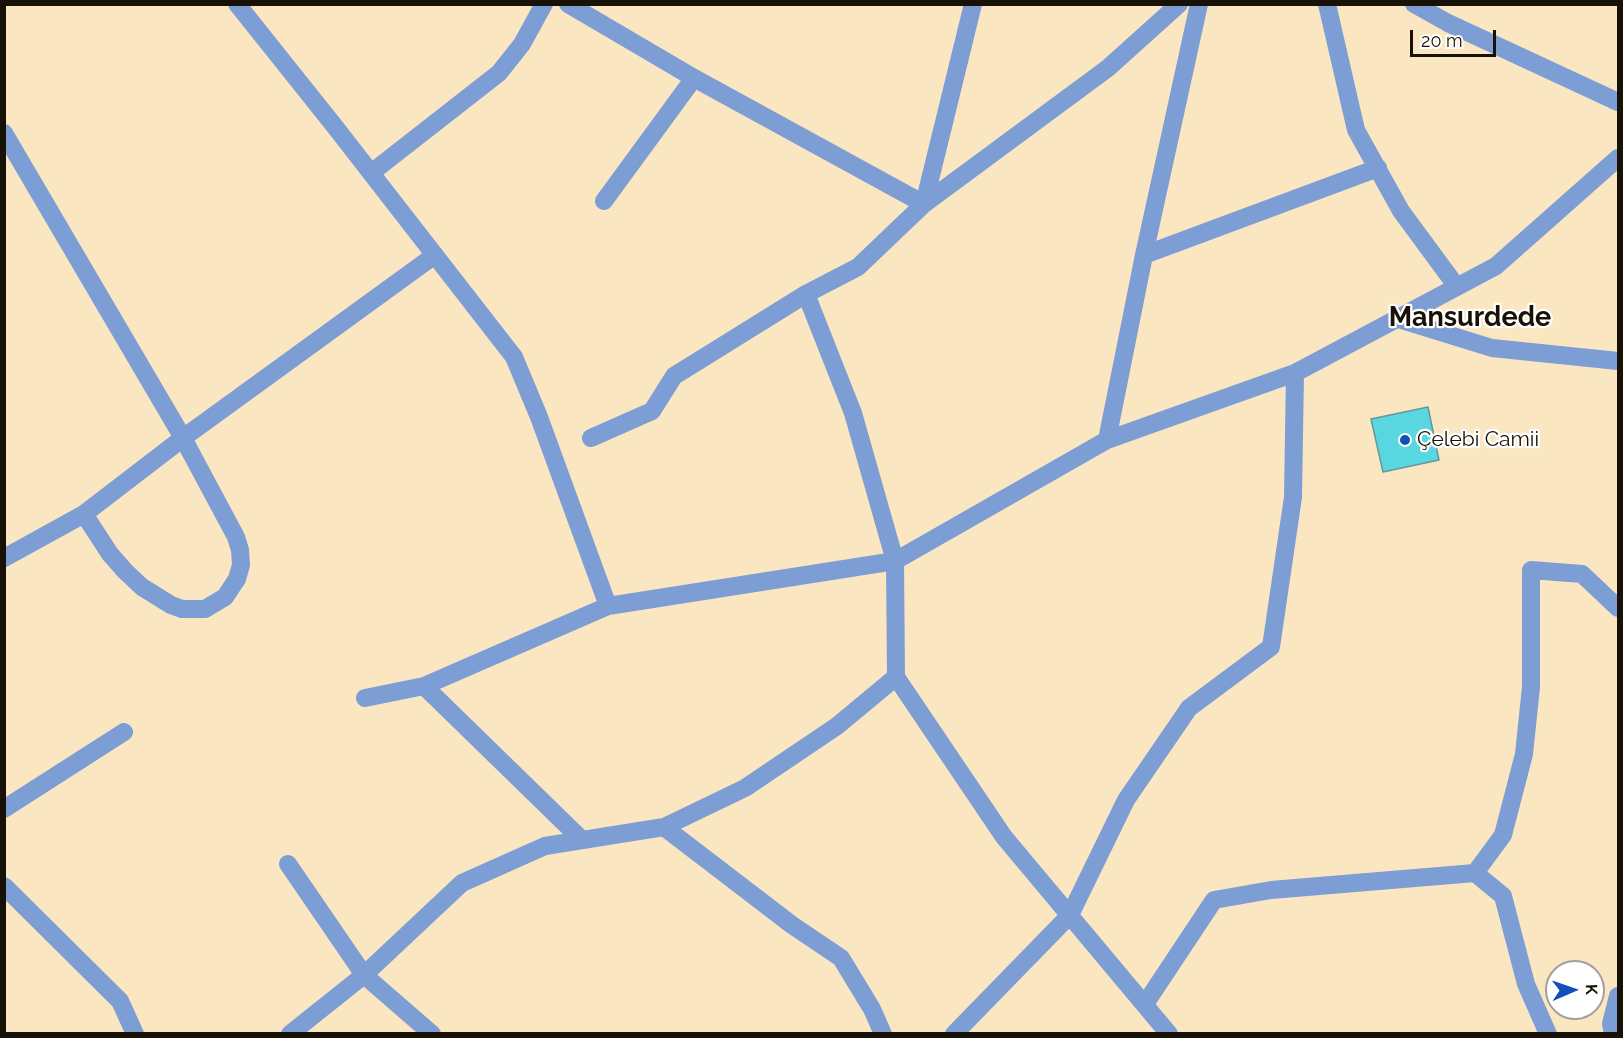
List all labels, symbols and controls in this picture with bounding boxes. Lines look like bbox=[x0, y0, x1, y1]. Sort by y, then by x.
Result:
scale bar bbox=[1413, 18, 1498, 56]
text: 20 m bbox=[1421, 30, 1463, 51]
district label: Mansurdede bbox=[1389, 302, 1551, 334]
place label: Çelebi Camii bbox=[1417, 427, 1539, 453]
marker: Çelebi Camii bbox=[1398, 433, 1412, 447]
north arrow bbox=[1545, 960, 1605, 1020]
text: K bbox=[1582, 984, 1601, 995]

